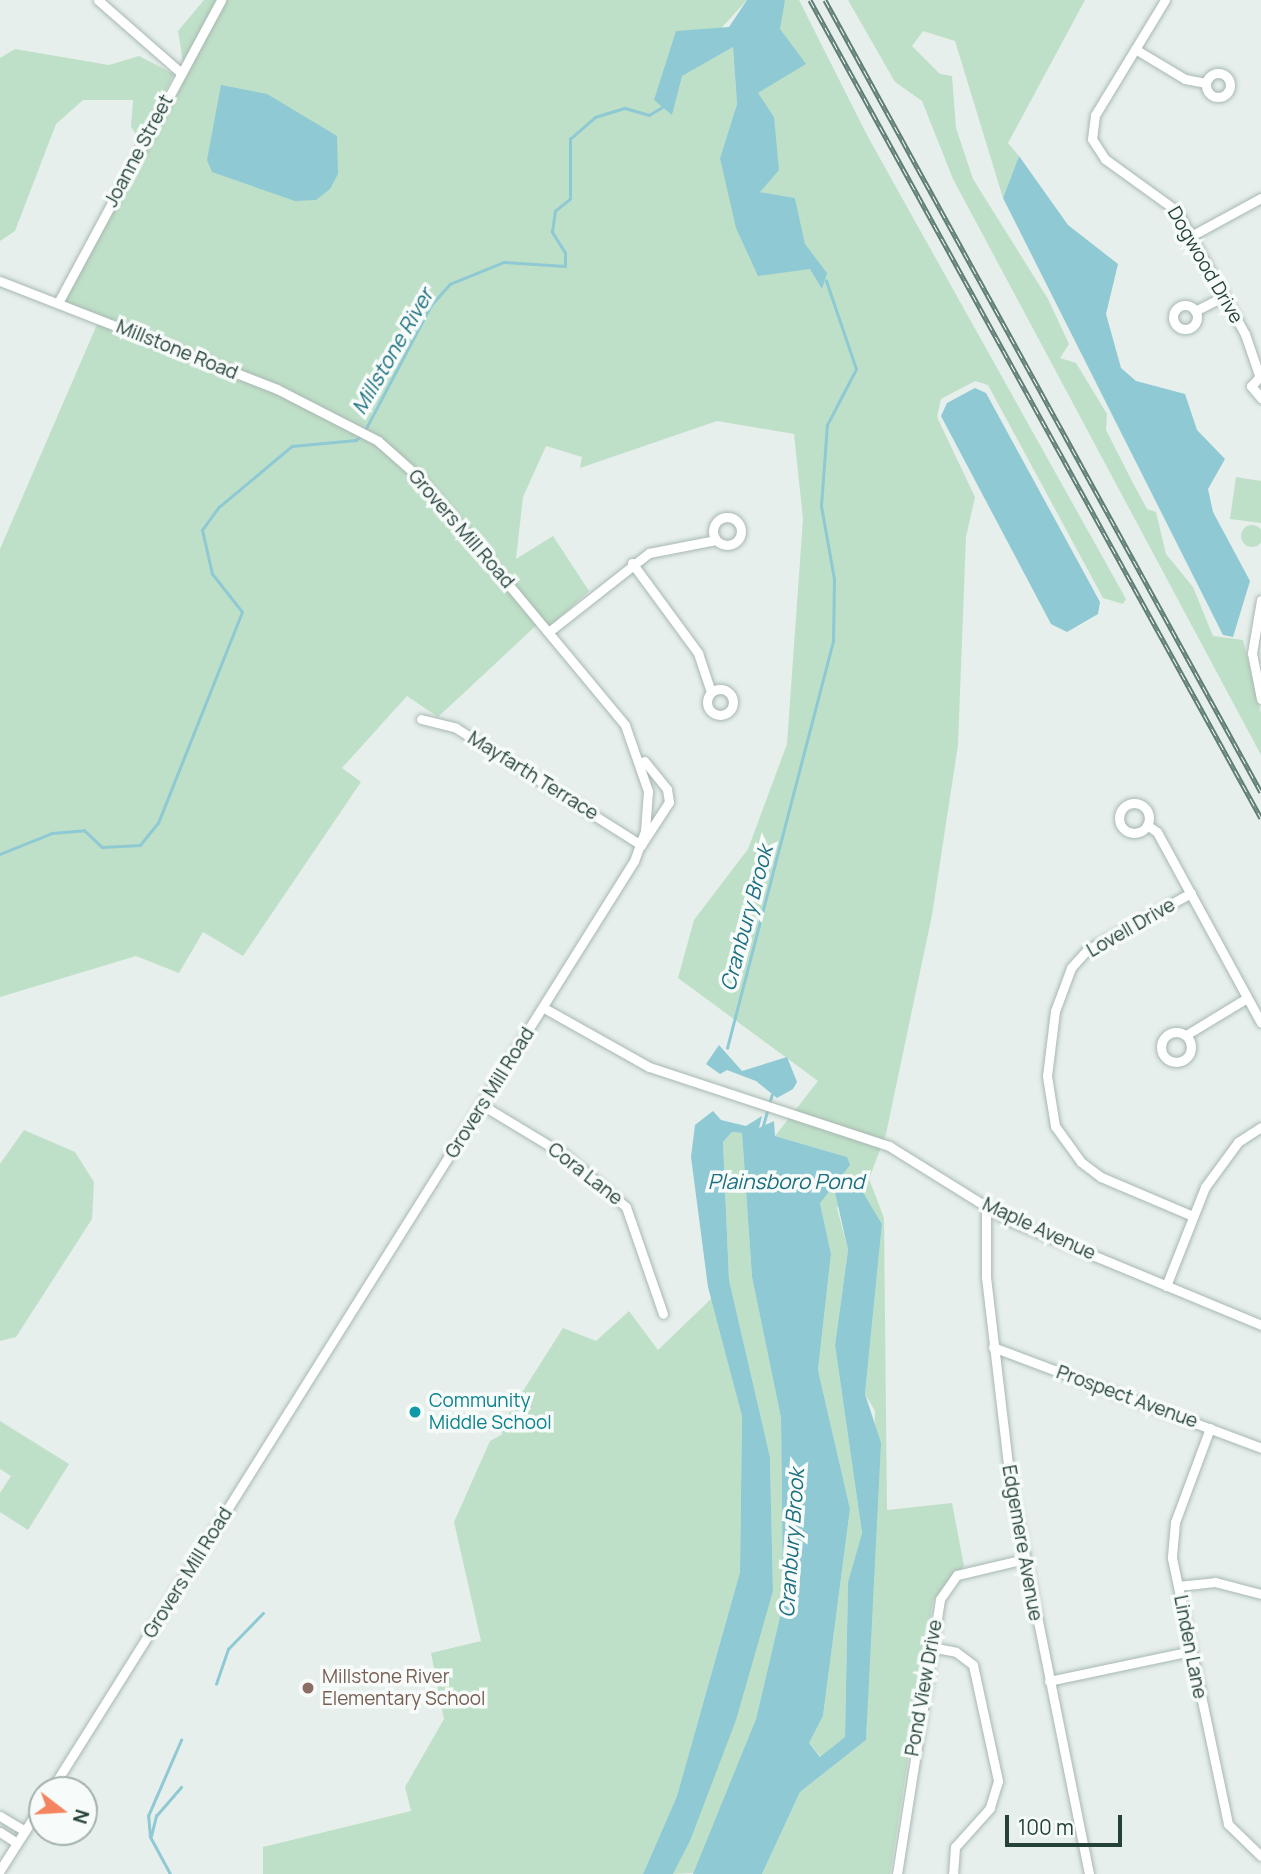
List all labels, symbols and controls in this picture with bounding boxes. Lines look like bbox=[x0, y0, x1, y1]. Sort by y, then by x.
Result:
street label: Joanne Street bbox=[100, 91, 178, 211]
street label: Dogwood Drive bbox=[1162, 202, 1248, 328]
water label: Millstone River bbox=[346, 284, 438, 418]
street label: Millstone Road bbox=[113, 315, 241, 385]
street label: Grovers Mill Road bbox=[403, 465, 519, 593]
street label: Mayfarth Terrace bbox=[464, 727, 602, 825]
water label: Cranbury Brook bbox=[714, 843, 778, 993]
street label: Lovell Drive bbox=[1083, 894, 1179, 962]
street label: Grovers Mill Road bbox=[441, 1024, 539, 1162]
street label: Cora Lane bbox=[543, 1138, 627, 1210]
water label: Plainsboro Pond bbox=[708, 1168, 864, 1194]
street label: Maple Avenue bbox=[979, 1193, 1099, 1265]
street label: Prospect Avenue bbox=[1053, 1361, 1201, 1433]
place label: Community Middle School bbox=[429, 1390, 552, 1434]
marker: Community Middle School bbox=[407, 1404, 423, 1420]
street label: Edgemere Avenue bbox=[997, 1463, 1047, 1623]
water label: Cranbury Brook bbox=[773, 1468, 809, 1618]
street label: Grovers Mill Road bbox=[139, 1504, 237, 1642]
street label: Linden Lane bbox=[1169, 1593, 1211, 1701]
street label: Pond View Drive bbox=[901, 1618, 947, 1758]
place label: Millstone River Elementary School bbox=[322, 1666, 485, 1710]
marker: Millstone River Elementary School bbox=[300, 1680, 316, 1696]
north arrow bbox=[28, 1776, 98, 1846]
scale bar bbox=[1009, 1800, 1126, 1844]
text: N bbox=[67, 1806, 96, 1827]
text: 100 m bbox=[1018, 1813, 1074, 1841]

